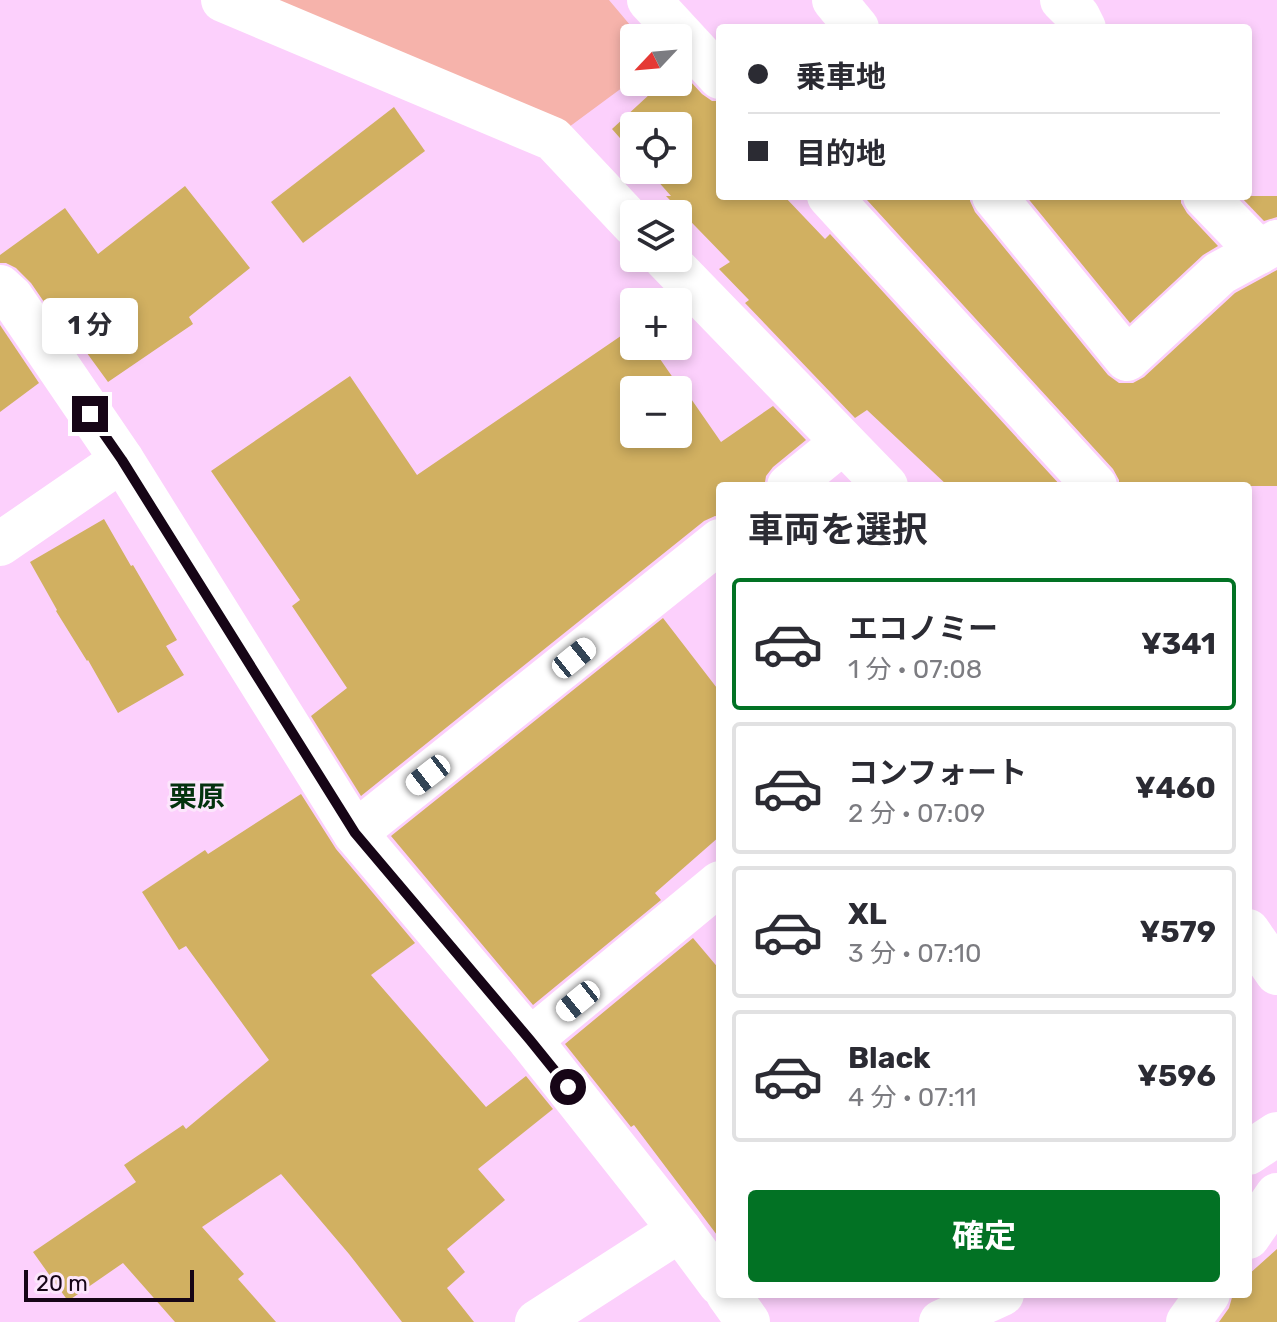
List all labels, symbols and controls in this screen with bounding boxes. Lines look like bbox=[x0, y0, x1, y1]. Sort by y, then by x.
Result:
north arrow bbox=[620, 24, 692, 96]
map controls bbox=[620, 24, 692, 448]
text: 乗車地 bbox=[796, 59, 886, 95]
button: locate bbox=[620, 112, 692, 184]
text: 目的地 bbox=[796, 136, 886, 172]
button: layers bbox=[620, 200, 692, 272]
button: + bbox=[620, 288, 692, 360]
callout: 1 分 bbox=[42, 298, 138, 354]
text: 1 分 bbox=[68, 310, 112, 341]
button: − bbox=[620, 376, 692, 448]
route end bbox=[72, 396, 108, 432]
text: 車両を選択 bbox=[748, 508, 928, 551]
icon: car bbox=[752, 608, 824, 680]
text: エコノミー bbox=[848, 611, 998, 647]
text: ¥341 bbox=[1141, 626, 1216, 662]
car bbox=[548, 634, 600, 682]
text: 1 分 · 07:08 bbox=[848, 654, 982, 685]
car bbox=[402, 751, 454, 799]
icon: car bbox=[752, 752, 824, 824]
text: コンフォート bbox=[848, 755, 1027, 791]
text: ¥460 bbox=[1135, 770, 1216, 806]
district label: 栗原 bbox=[169, 780, 225, 813]
text: 2 分 · 07:09 bbox=[848, 798, 985, 829]
icon: car bbox=[752, 896, 824, 968]
text: XL bbox=[848, 896, 887, 932]
text: ¥579 bbox=[1140, 914, 1216, 950]
text: 3 分 · 07:10 bbox=[848, 938, 981, 969]
car bbox=[552, 977, 604, 1025]
icon: car bbox=[752, 1040, 824, 1112]
text: Black bbox=[848, 1040, 931, 1076]
text: ¥596 bbox=[1137, 1058, 1216, 1094]
route start bbox=[550, 1069, 586, 1105]
text: 4 分 · 07:11 bbox=[848, 1082, 977, 1113]
button: 確定 bbox=[748, 1190, 1220, 1282]
scale bar bbox=[24, 1266, 194, 1302]
text: 20 m bbox=[36, 1270, 88, 1297]

